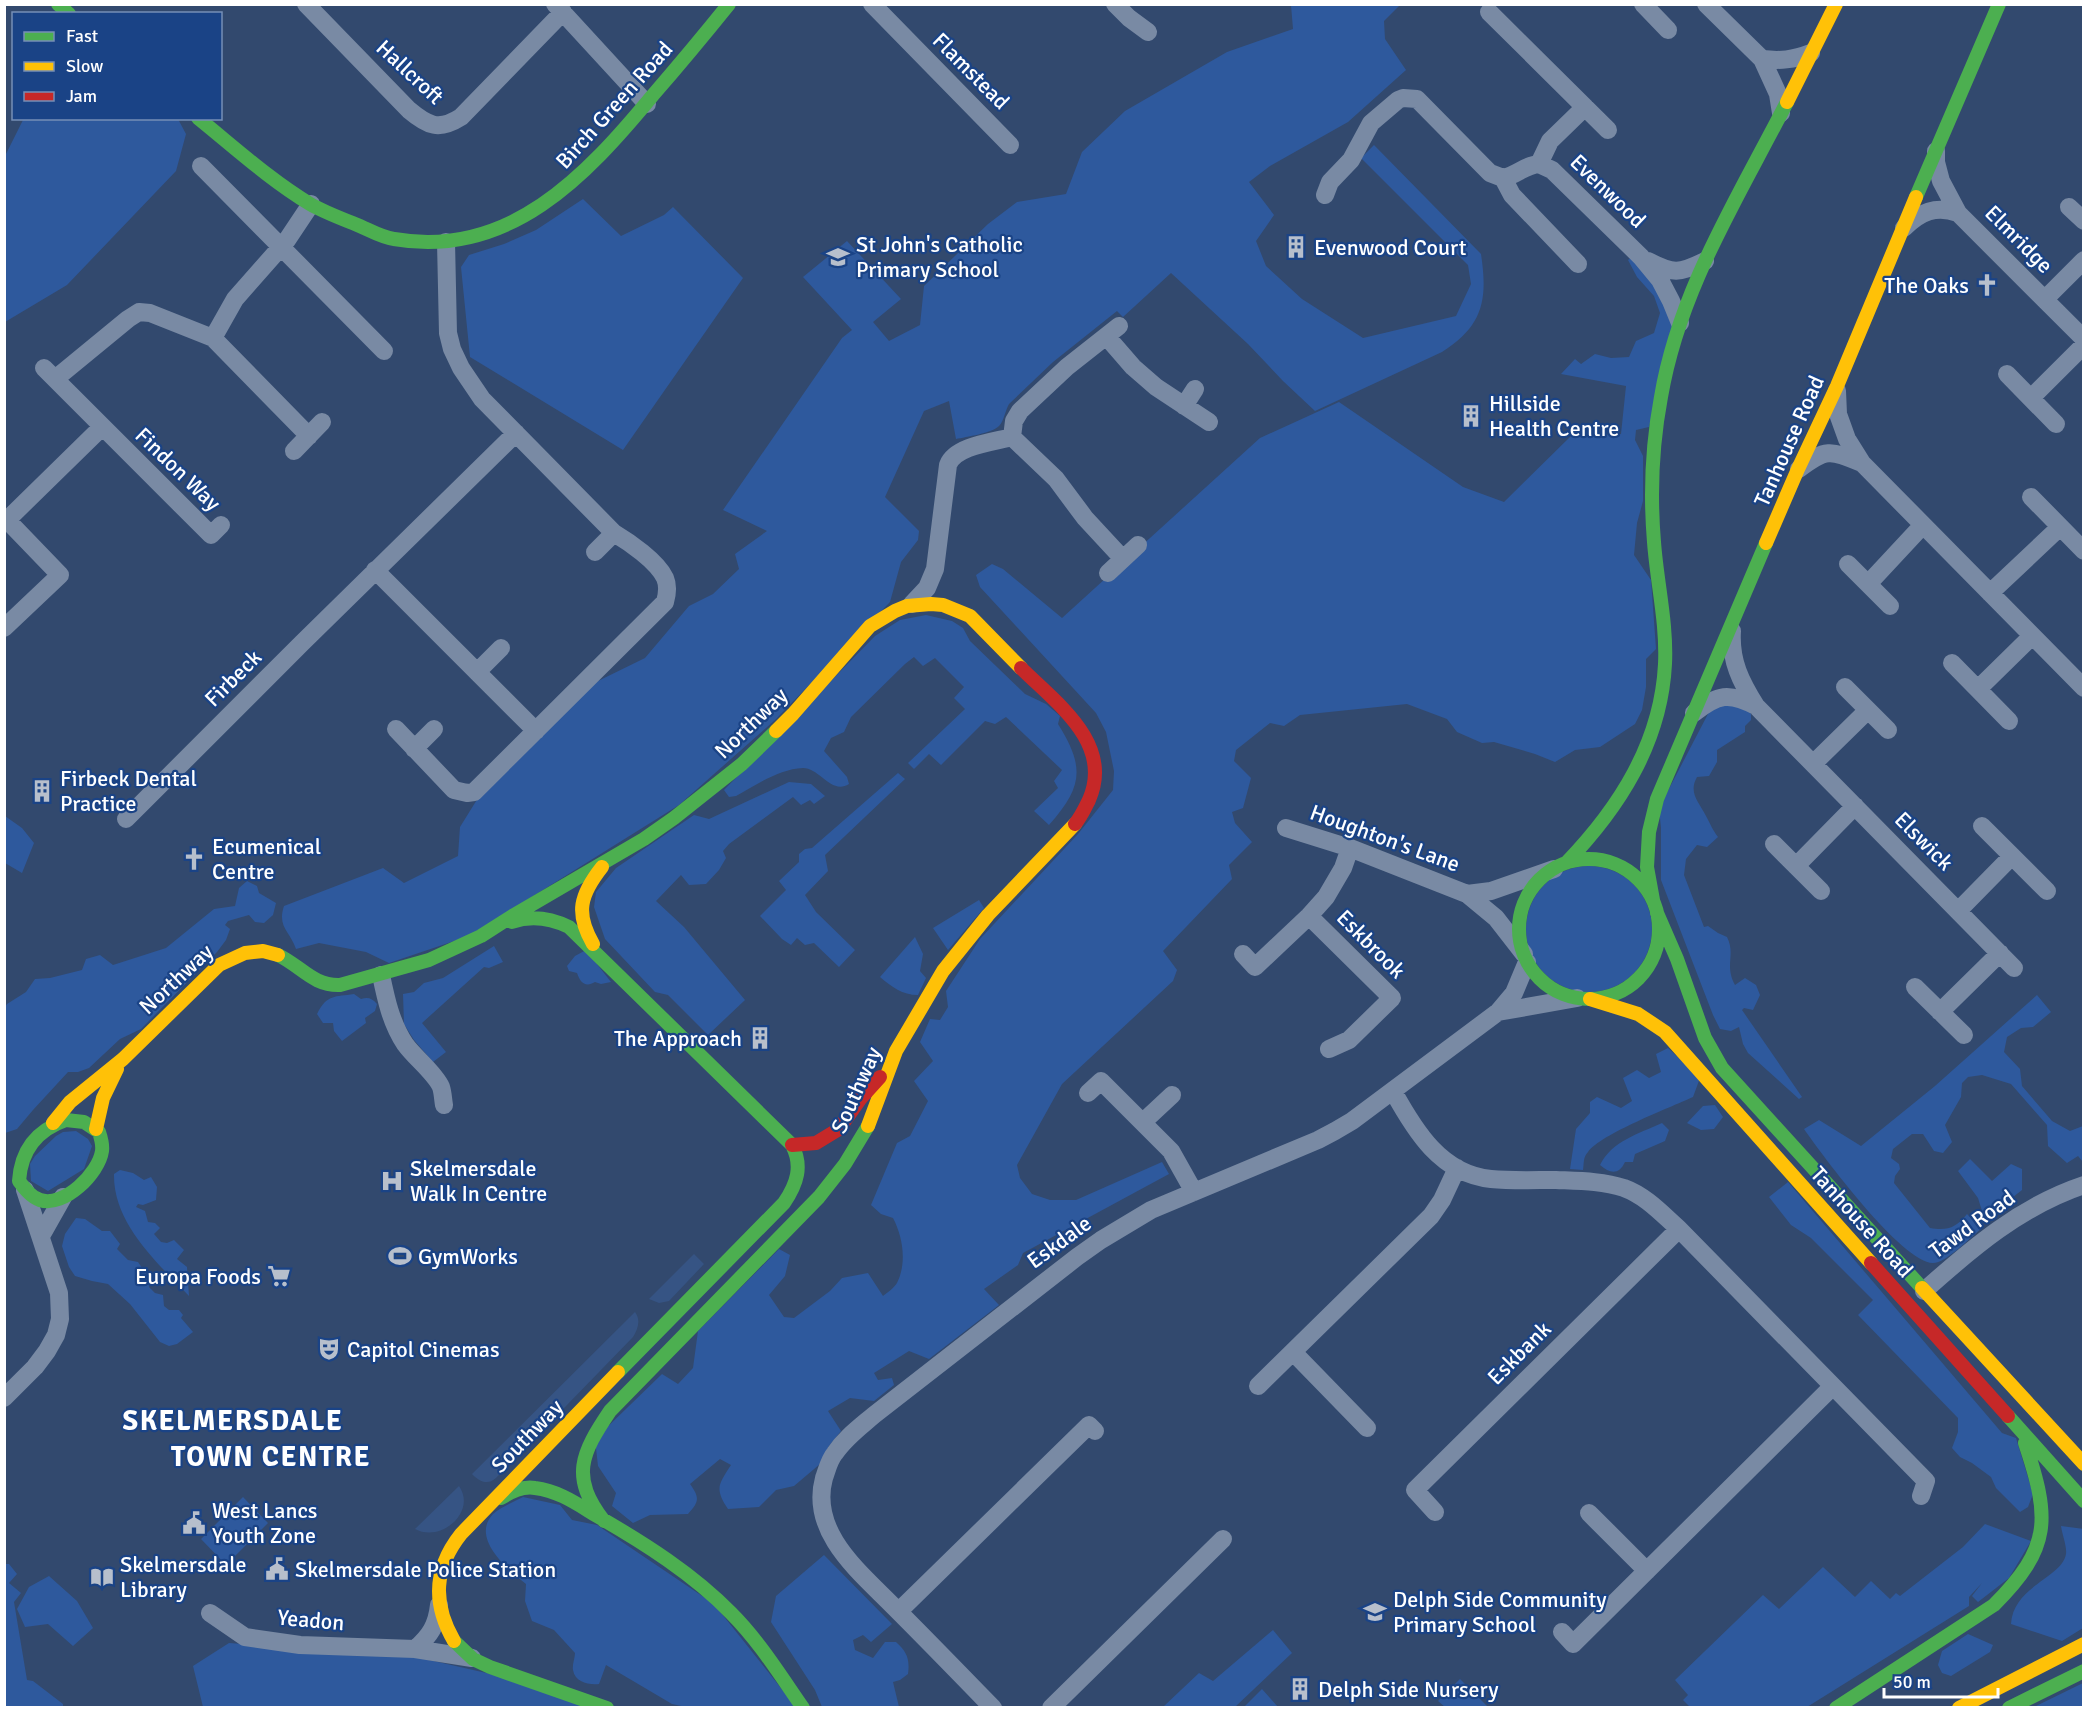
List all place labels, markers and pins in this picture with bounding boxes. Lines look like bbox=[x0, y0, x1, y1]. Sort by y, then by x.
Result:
place label: St John's Catholic Primary School bbox=[856, 231, 1023, 283]
building icon: Evenwood Court bbox=[1283, 234, 1309, 260]
place label: Evenwood Court bbox=[1314, 234, 1467, 261]
school or university icon: St John's Catholic Primary School bbox=[825, 244, 851, 270]
place label: The Oaks bbox=[1884, 272, 1969, 299]
church icon: The Oaks bbox=[1974, 272, 2000, 298]
place label: Hillside Health Centre bbox=[1489, 390, 1619, 442]
building icon: Hillside Health Centre bbox=[1458, 403, 1484, 429]
place label: Firbeck Dental Practice bbox=[60, 765, 197, 817]
building icon: Firbeck Dental Practice bbox=[29, 778, 55, 804]
place label: Ecumenical Centre bbox=[212, 833, 321, 885]
church icon: Ecumenical Centre bbox=[181, 846, 207, 872]
place label: The Approach bbox=[614, 1025, 742, 1052]
building icon: The Approach bbox=[747, 1025, 773, 1051]
place label: Skelmersdale Walk In Centre bbox=[410, 1155, 547, 1207]
hospital icon: Skelmersdale Walk In Centre bbox=[379, 1168, 405, 1194]
sports icon: GymWorks bbox=[387, 1243, 413, 1269]
place label: GymWorks bbox=[418, 1243, 518, 1270]
place label: Europa Foods bbox=[135, 1263, 261, 1290]
supermarket icon: Europa Foods bbox=[266, 1263, 292, 1289]
theatre icon: Capitol Cinemas bbox=[316, 1336, 342, 1362]
place label: Capitol Cinemas bbox=[347, 1336, 500, 1363]
place label: West Lancs Youth Zone bbox=[212, 1497, 317, 1549]
public building icon: West Lancs Youth Zone bbox=[181, 1510, 207, 1536]
place label: Skelmersdale Library bbox=[120, 1551, 247, 1603]
public building icon: Skelmersdale Police Station bbox=[264, 1556, 290, 1582]
place label: Skelmersdale Police Station bbox=[295, 1556, 556, 1583]
library icon: Skelmersdale Library bbox=[89, 1564, 115, 1590]
place label: Delph Side Community Primary School bbox=[1393, 1586, 1607, 1638]
school or university icon: Delph Side Community Primary School bbox=[1362, 1599, 1388, 1625]
building icon: Delph Side Nursery bbox=[1287, 1676, 1313, 1702]
place label: Delph Side Nursery bbox=[1318, 1676, 1499, 1703]

